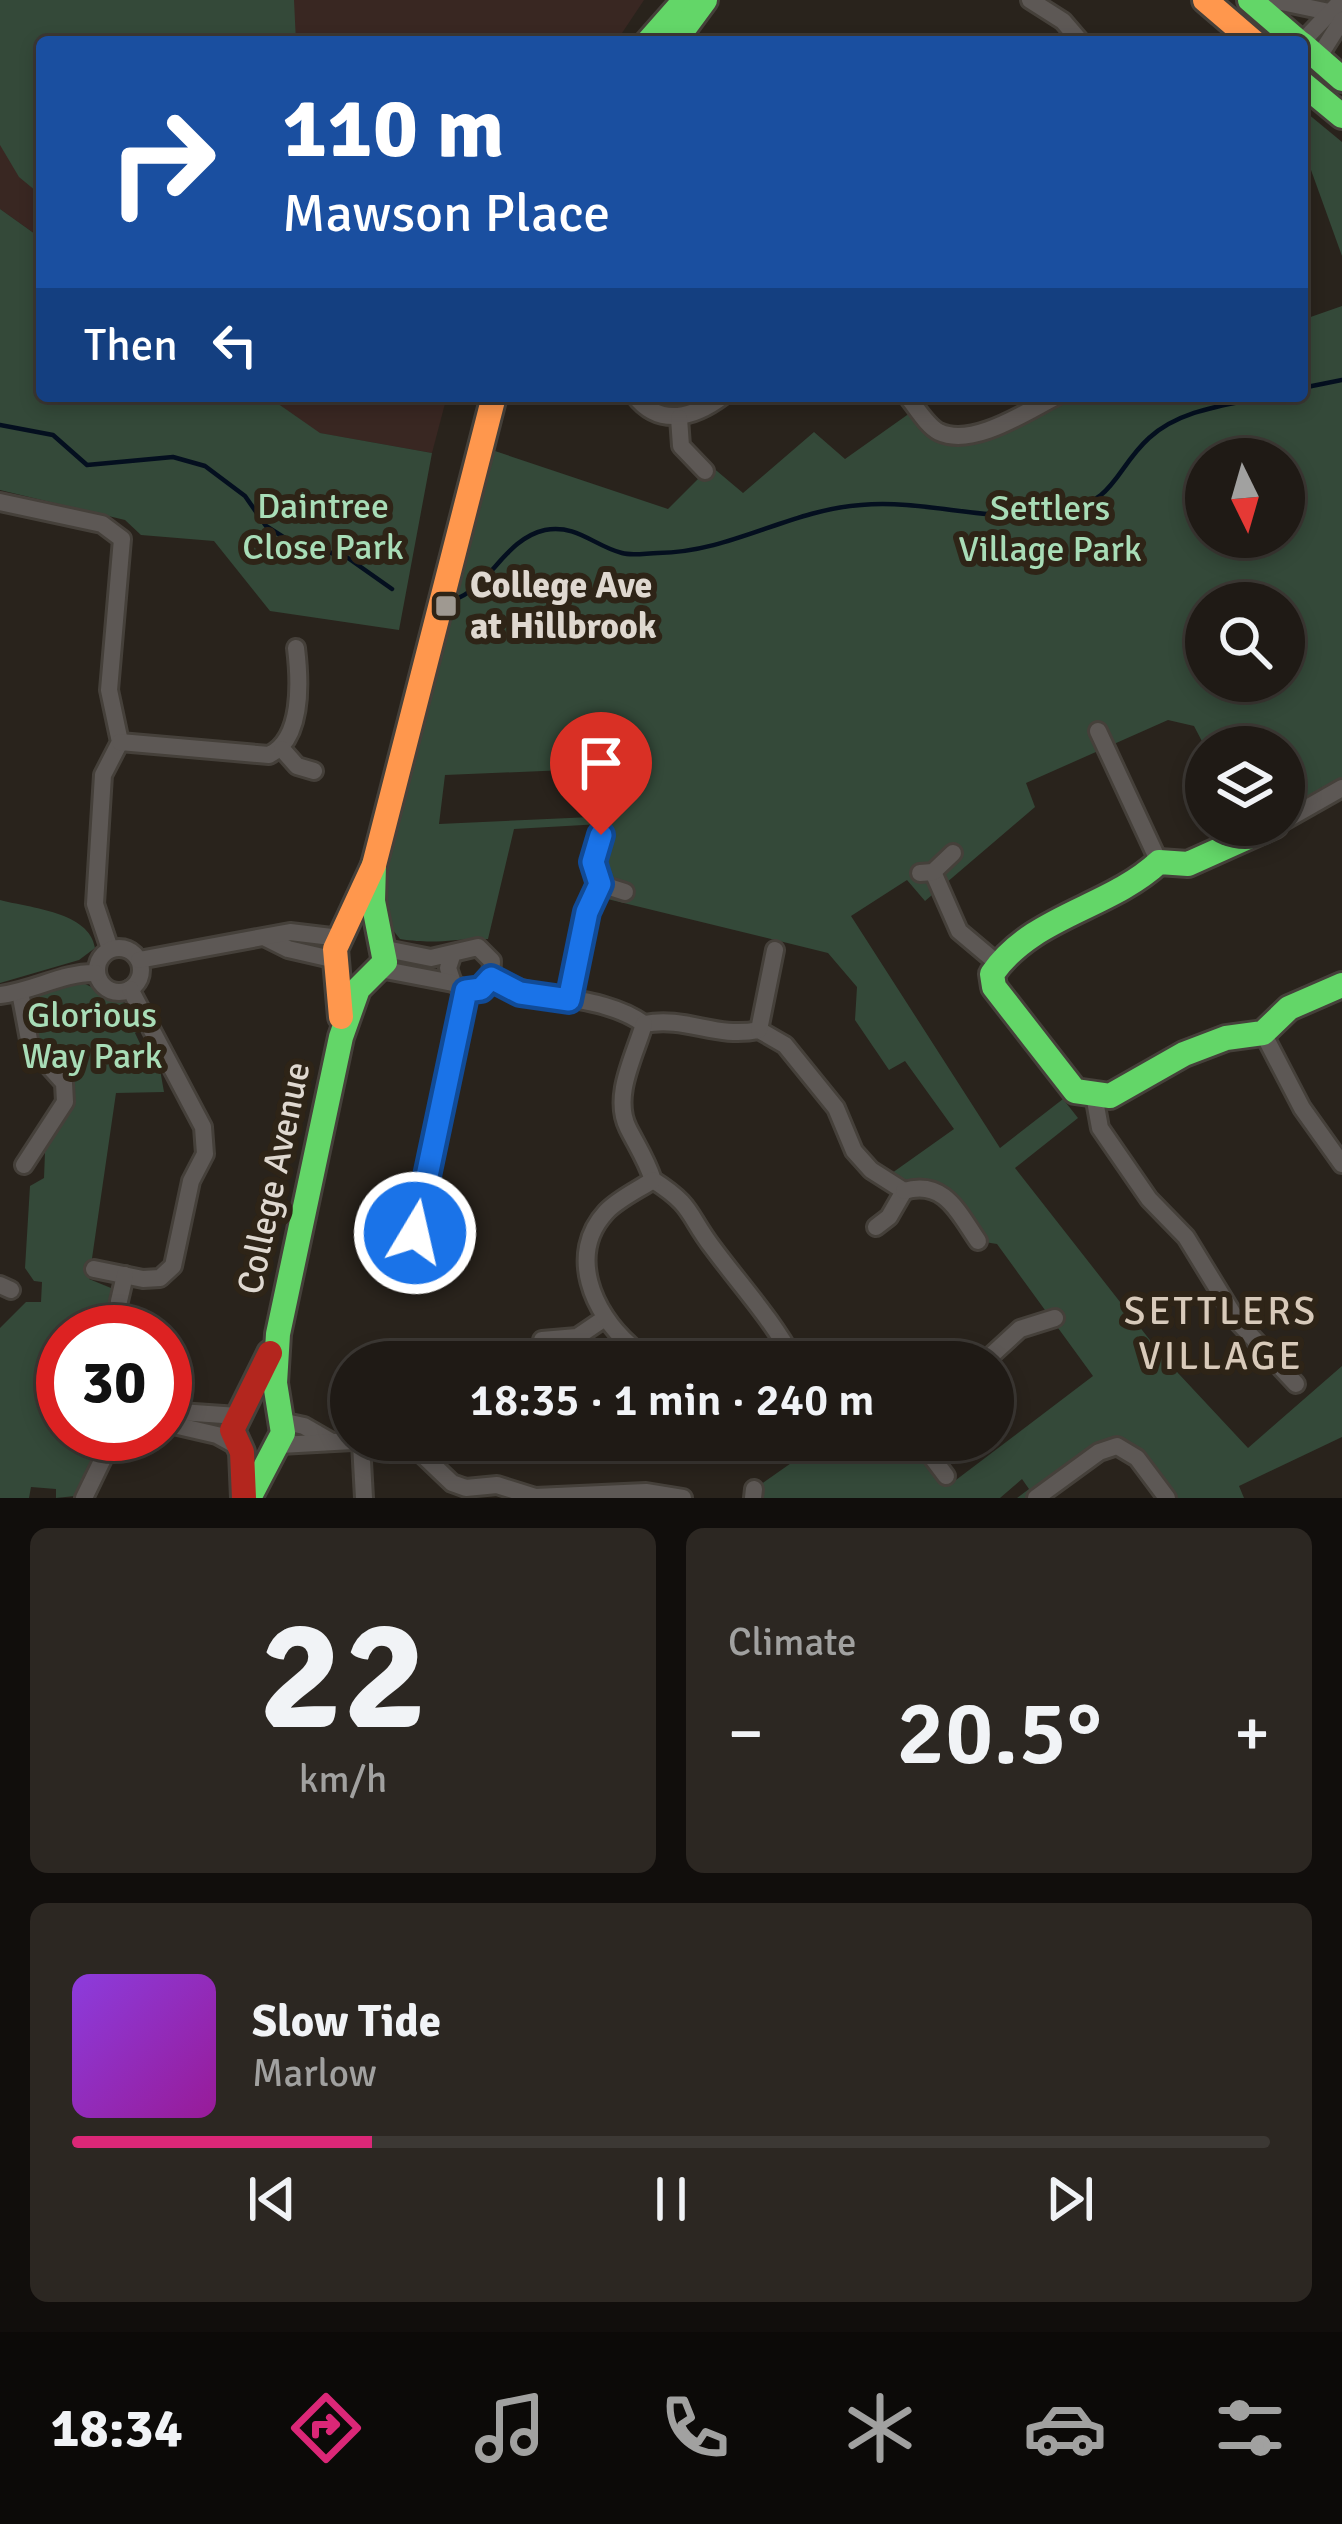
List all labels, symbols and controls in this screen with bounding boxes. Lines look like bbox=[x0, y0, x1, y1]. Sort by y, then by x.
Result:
text: 110 m bbox=[282, 77, 504, 181]
icon: right bbox=[84, 84, 240, 240]
text: Mawson Place bbox=[282, 180, 610, 247]
icon: left bbox=[202, 312, 268, 378]
text: Then bbox=[84, 318, 178, 373]
north arrow bbox=[1185, 438, 1305, 558]
map controls bbox=[1185, 438, 1305, 846]
park label: Daintree Close Park bbox=[242, 484, 404, 570]
park label: Settlers Village Park bbox=[958, 486, 1142, 572]
place label: College Ave at Hillbrook bbox=[470, 563, 657, 649]
button: search bbox=[1185, 582, 1305, 702]
marker: College Ave at Hillbrook bbox=[433, 593, 459, 619]
pin bbox=[550, 712, 652, 835]
button: layers bbox=[1185, 726, 1305, 846]
icon: arrive bbox=[568, 730, 634, 796]
park label: Glorious Way Park bbox=[21, 993, 163, 1079]
street label: College Avenue bbox=[227, 1058, 321, 1298]
position arrow bbox=[352, 1170, 478, 1296]
district label: SETTLERS VILLAGE bbox=[1124, 1287, 1318, 1380]
speed limit sign: 30 bbox=[36, 1305, 192, 1461]
text: 18:35 · 1 min · 240 m bbox=[470, 1373, 874, 1428]
text: 22 bbox=[259, 1580, 427, 1773]
text: Climate bbox=[728, 1618, 857, 1666]
text: 20.5° bbox=[896, 1678, 1102, 1789]
text: − bbox=[728, 1693, 764, 1774]
text: + bbox=[1234, 1693, 1270, 1774]
text: km/h bbox=[299, 1755, 387, 1803]
text: Slow Tide bbox=[252, 1994, 441, 2049]
text: Marlow bbox=[252, 2049, 377, 2097]
icon: previous bbox=[239, 2166, 305, 2232]
icon: pause bbox=[638, 2166, 704, 2232]
icon: next bbox=[1037, 2166, 1103, 2232]
icon: directions bbox=[284, 2386, 368, 2470]
icon: music bbox=[468, 2386, 552, 2470]
icon: phone bbox=[653, 2386, 737, 2470]
icon: climate bbox=[838, 2386, 922, 2470]
icon: car bbox=[1023, 2386, 1107, 2470]
icon: filters bbox=[1208, 2386, 1292, 2470]
text: 18:34 bbox=[50, 2395, 183, 2462]

